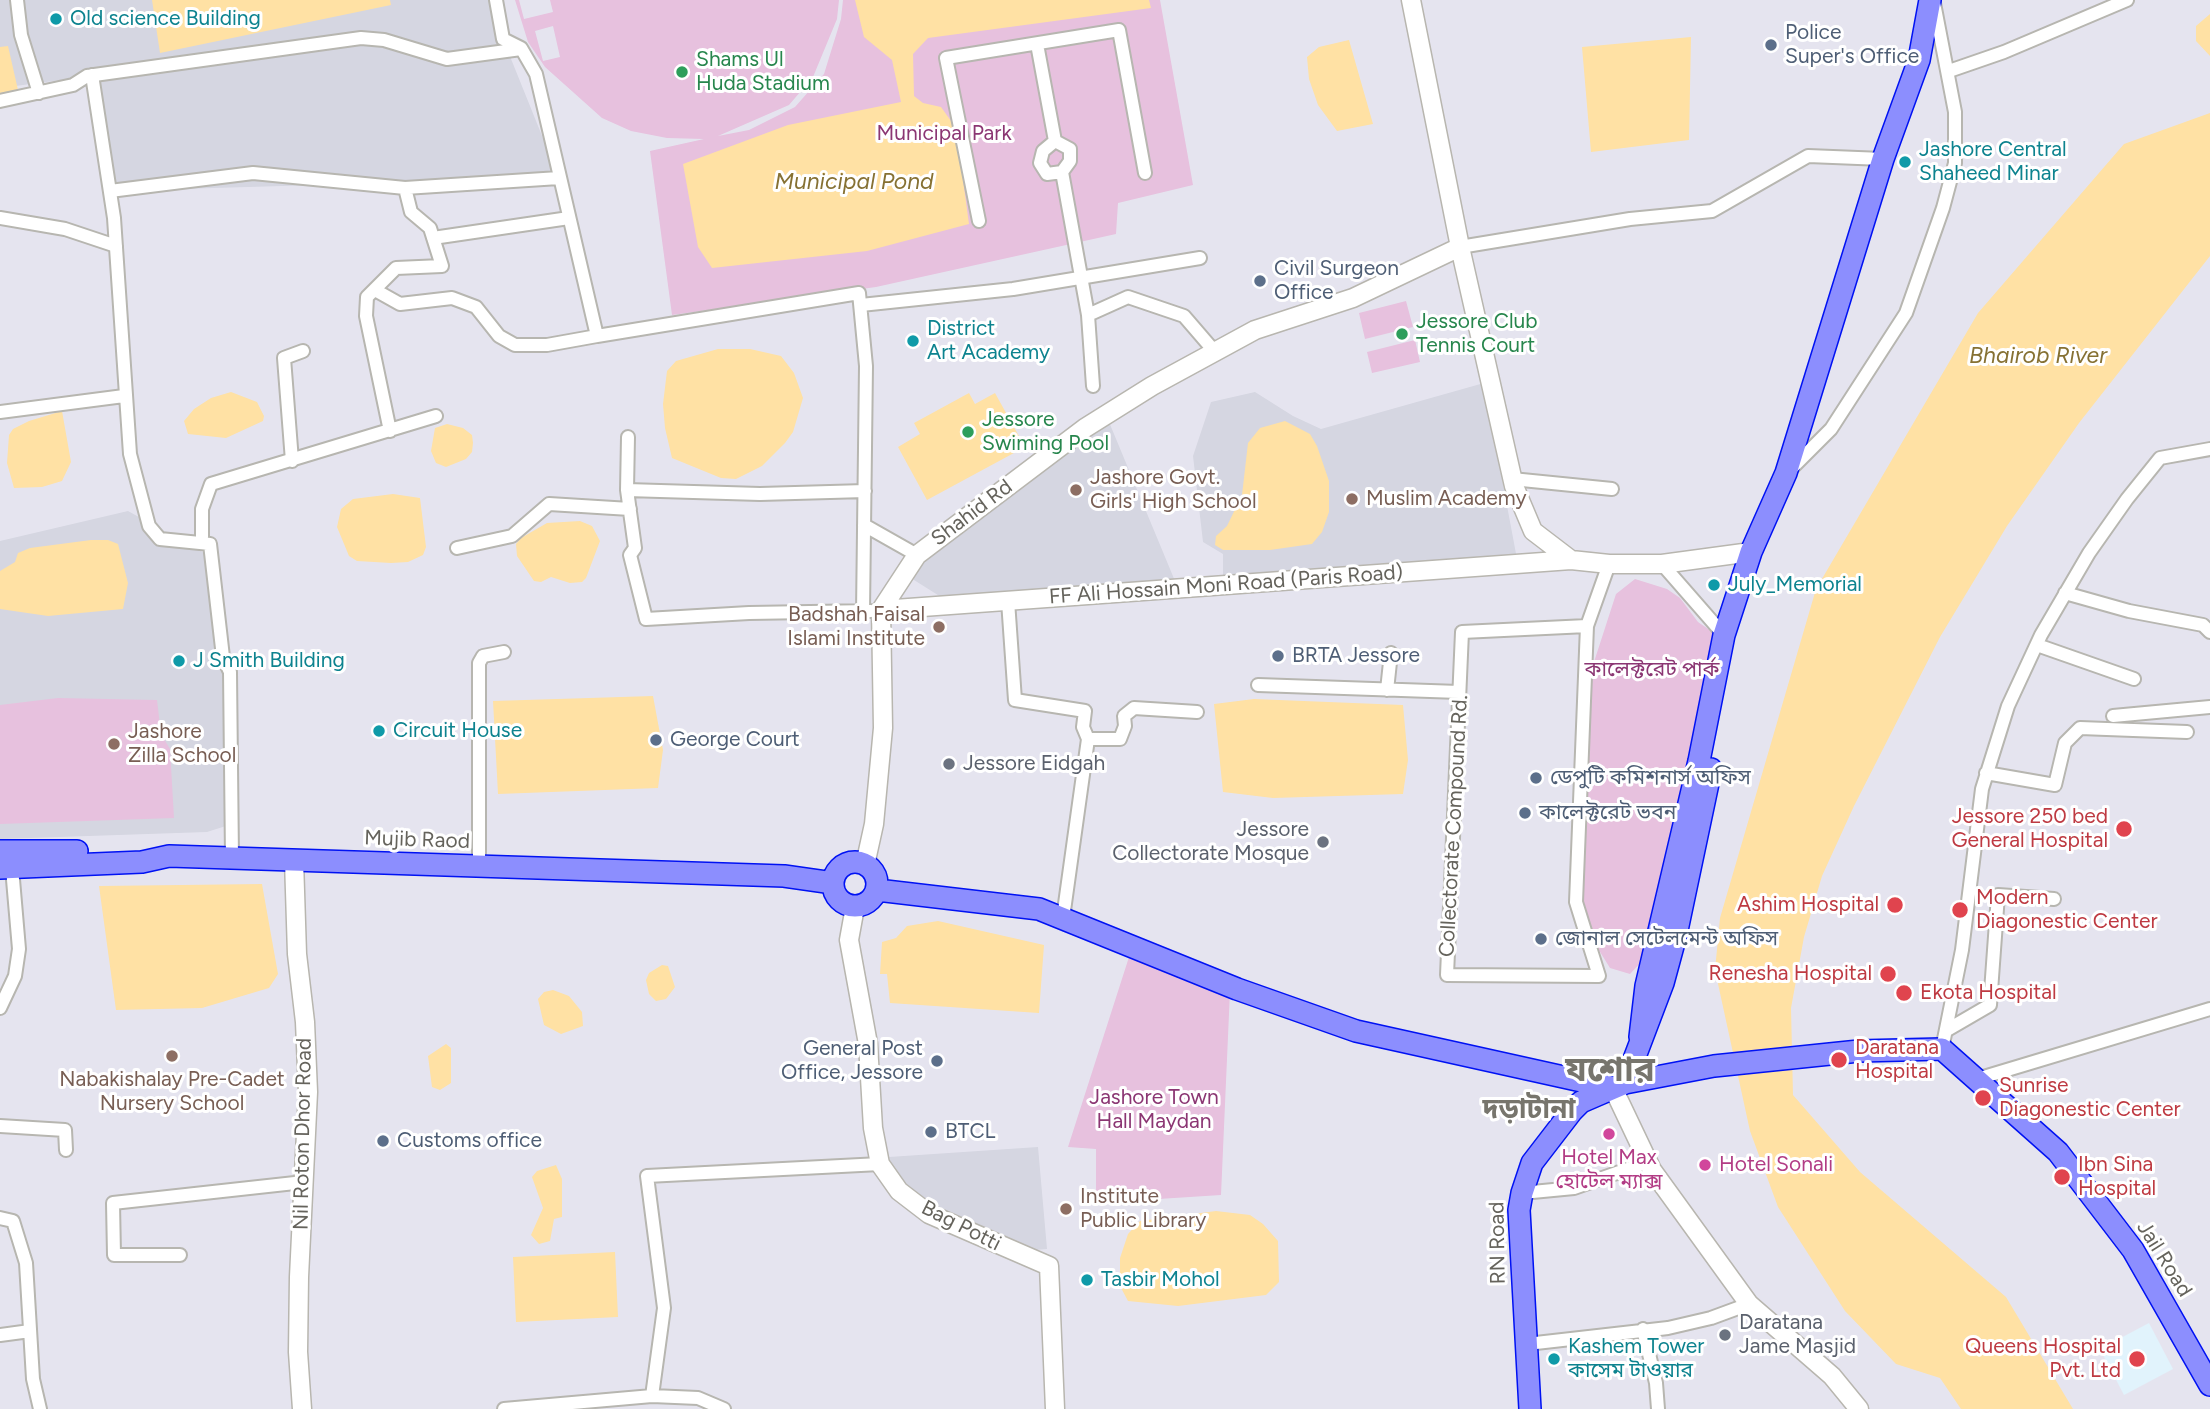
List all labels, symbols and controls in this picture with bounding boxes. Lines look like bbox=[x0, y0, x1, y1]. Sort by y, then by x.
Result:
place label: Old science Building bbox=[70, 6, 261, 32]
marker: Old science Building bbox=[48, 11, 64, 27]
place label: Police Super's Office bbox=[1785, 20, 1919, 70]
marker: Police Super's Office bbox=[1763, 37, 1779, 53]
place label: Shams Ul Huda Stadium bbox=[696, 47, 830, 97]
marker: Shams Ul Huda Stadium bbox=[674, 64, 690, 80]
park label: Municipal Park bbox=[876, 121, 1012, 147]
place label: Jashore Central Shaheed Minar bbox=[1919, 137, 2067, 187]
marker: Jashore Central Shaheed Minar bbox=[1897, 154, 1913, 170]
water label: Municipal Pond bbox=[774, 168, 934, 196]
place label: Civil Surgeon Office bbox=[1274, 256, 1399, 306]
marker: Civil Surgeon Office bbox=[1252, 273, 1268, 289]
place label: Jessore Club Tennis Court bbox=[1416, 309, 1538, 359]
place label: District Art Academy bbox=[927, 316, 1050, 366]
marker: Jessore Club Tennis Court bbox=[1394, 326, 1410, 342]
marker: District Art Academy bbox=[905, 333, 921, 349]
water label: Bhairob River bbox=[1969, 342, 2107, 370]
place label: Jessore Swiming Pool bbox=[982, 407, 1109, 457]
marker: Jessore Swiming Pool bbox=[960, 424, 976, 440]
place label: Jashore Govt. Girls' High School bbox=[1090, 465, 1257, 515]
street label: Shahid Rd bbox=[927, 474, 1017, 552]
marker: Jashore Govt. Girls' High School bbox=[1068, 482, 1084, 498]
place label: Muslim Academy bbox=[1366, 486, 1526, 512]
marker: Muslim Academy bbox=[1344, 491, 1360, 507]
street label: FF Ali Hossain Moni Road (Paris Road) bbox=[1048, 560, 1404, 610]
place label: July_Memorial bbox=[1728, 572, 1862, 598]
marker: July_Memorial bbox=[1706, 577, 1722, 593]
place label: Badshah Faisal Islami Institute bbox=[787, 602, 925, 652]
marker: Badshah Faisal Islami Institute bbox=[931, 619, 947, 635]
place label: BRTA Jessore bbox=[1292, 643, 1420, 669]
place label: J Smith Building bbox=[193, 648, 345, 674]
marker: BRTA Jessore bbox=[1270, 648, 1286, 664]
marker: J Smith Building bbox=[171, 653, 187, 669]
park label: কালেক্টরেট পার্ক bbox=[1584, 657, 1720, 683]
street label: Collectorate Compound Rd. bbox=[1435, 694, 1473, 958]
place label: Circuit House bbox=[393, 718, 522, 744]
place label: Jashore Zilla School bbox=[128, 719, 236, 769]
marker: Circuit House bbox=[371, 723, 387, 739]
place label: George Court bbox=[670, 727, 800, 753]
marker: George Court bbox=[648, 732, 664, 748]
marker: Jashore Zilla School bbox=[106, 736, 122, 752]
place label: Jessore Eidgah bbox=[963, 751, 1105, 777]
marker: Jessore Eidgah bbox=[941, 756, 957, 772]
place label: ডেপুটি কমিশনার্স অফিস bbox=[1550, 765, 1751, 791]
marker: ডেপুটি কমিশনার্স অফিস bbox=[1528, 770, 1544, 786]
place label: কালেক্টরেট ভবন bbox=[1539, 800, 1676, 826]
place label: Jessore 250 bed General Hospital bbox=[1952, 804, 2108, 854]
marker: কালেক্টরেট ভবন bbox=[1517, 805, 1533, 821]
place label: Jessore Collectorate Mosque bbox=[1112, 817, 1309, 867]
marker: Jessore 250 bed General Hospital bbox=[2114, 819, 2134, 839]
street label: Mujib Raod bbox=[364, 826, 470, 854]
marker: Jessore Collectorate Mosque bbox=[1315, 834, 1331, 850]
place label: Modern Diagonestic Center bbox=[1976, 885, 2158, 935]
place label: Ashim Hospital bbox=[1737, 892, 1879, 918]
marker: Ashim Hospital bbox=[1885, 895, 1905, 915]
marker: Modern Diagonestic Center bbox=[1950, 900, 1970, 920]
place label: জোনাল সেটেলমেন্ট অফিস bbox=[1555, 926, 1778, 952]
marker: জোনাল সেটেলমেন্ট অফিস bbox=[1533, 931, 1549, 947]
place label: Renesha Hospital bbox=[1709, 961, 1872, 987]
marker: Renesha Hospital bbox=[1878, 964, 1898, 984]
place label: Ekota Hospital bbox=[1920, 980, 2057, 1006]
marker: Ekota Hospital bbox=[1894, 983, 1914, 1003]
place label: Daratana Hospital bbox=[1855, 1035, 1939, 1085]
place label: General Post Office, Jessore bbox=[781, 1036, 923, 1086]
street label: Nil Roton Dhor Road bbox=[289, 1038, 317, 1230]
marker: Nabakishalay Pre-Cadet Nursery School bbox=[164, 1048, 180, 1064]
district label: যশোর bbox=[1565, 1050, 1655, 1092]
marker: Daratana Hospital bbox=[1829, 1050, 1849, 1070]
marker: General Post Office, Jessore bbox=[929, 1053, 945, 1069]
place label: Nabakishalay Pre-Cadet Nursery School bbox=[59, 1067, 285, 1117]
place label: Sunrise Diagonestic Center bbox=[1999, 1073, 2181, 1123]
park label: Jashore Town Hall Maydan bbox=[1089, 1085, 1219, 1135]
marker: Sunrise Diagonestic Center bbox=[1973, 1088, 1993, 1108]
district label: দড়াটানা bbox=[1483, 1093, 1575, 1127]
place label: BTCL bbox=[945, 1119, 995, 1145]
marker: BTCL bbox=[923, 1124, 939, 1140]
marker: Hotel Max হোটেল ম্যাক্স bbox=[1601, 1126, 1617, 1142]
place label: Customs office bbox=[397, 1128, 542, 1154]
marker: Customs office bbox=[375, 1133, 391, 1149]
place label: Hotel Max হোটেল ম্যাক্স bbox=[1556, 1145, 1662, 1195]
place label: Hotel Sonali bbox=[1719, 1152, 1833, 1178]
place label: Ibn Sina Hospital bbox=[2078, 1152, 2156, 1202]
marker: Hotel Sonali bbox=[1697, 1157, 1713, 1173]
marker: Ibn Sina Hospital bbox=[2052, 1167, 2072, 1187]
place label: Institute Public Library bbox=[1080, 1184, 1206, 1234]
street label: Bag Potti bbox=[917, 1195, 1005, 1257]
marker: Institute Public Library bbox=[1058, 1201, 1074, 1217]
street label: RN Road bbox=[1485, 1201, 1511, 1285]
street label: Jail Road bbox=[2131, 1216, 2197, 1302]
place label: Tasbir Mohol bbox=[1101, 1267, 1220, 1293]
marker: Tasbir Mohol bbox=[1079, 1272, 1095, 1288]
place label: Daratana Jame Masjid bbox=[1739, 1310, 1856, 1360]
marker: Daratana Jame Masjid bbox=[1717, 1327, 1733, 1343]
place label: Kashem Tower কাসেম টাওয়ার bbox=[1568, 1334, 1704, 1384]
place label: Queens Hospital Pvt. Ltd bbox=[1965, 1334, 2121, 1384]
marker: Queens Hospital Pvt. Ltd bbox=[2127, 1349, 2147, 1369]
marker: Kashem Tower কাসেম টাওয়ার bbox=[1546, 1351, 1562, 1367]

